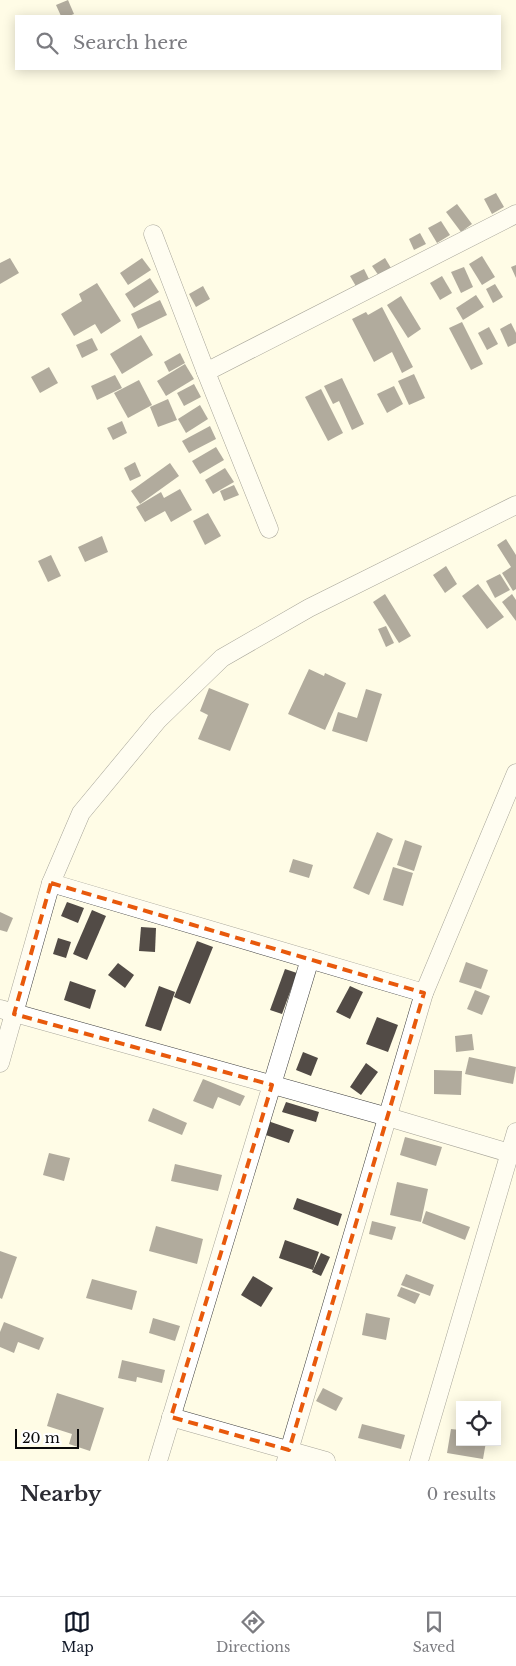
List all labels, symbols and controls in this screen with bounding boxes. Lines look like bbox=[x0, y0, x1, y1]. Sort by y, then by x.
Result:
search box bbox=[15, 15, 501, 70]
icon: search bbox=[33, 29, 61, 57]
text: Search here bbox=[73, 31, 188, 54]
map controls bbox=[456, 1401, 501, 1446]
button: locate bbox=[456, 1401, 501, 1446]
scale bar bbox=[15, 1426, 79, 1449]
text: 20 m bbox=[22, 1429, 60, 1447]
text: Nearby bbox=[20, 1481, 101, 1507]
text: 0 results bbox=[427, 1484, 496, 1504]
tab: Map bbox=[61, 1608, 94, 1656]
tab: Directions bbox=[216, 1608, 290, 1656]
tab: Saved bbox=[413, 1608, 455, 1656]

